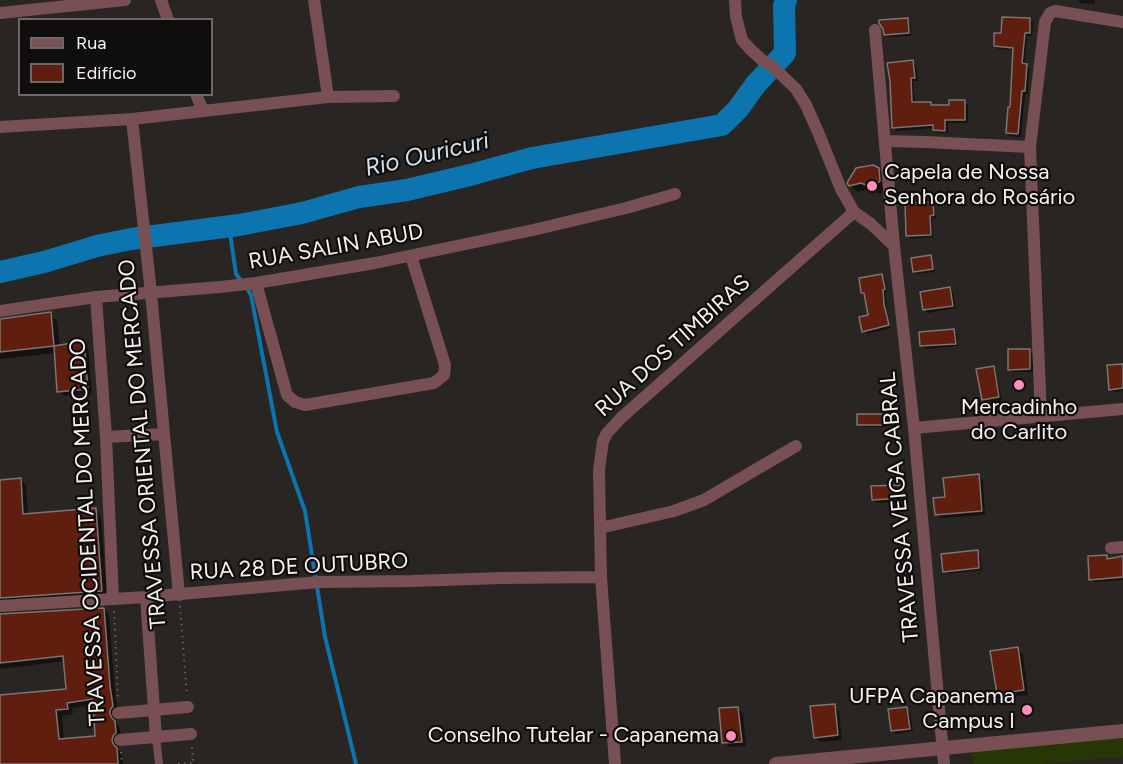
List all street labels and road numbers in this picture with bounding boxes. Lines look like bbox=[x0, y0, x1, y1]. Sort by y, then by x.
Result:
street label: RUA SALIN ABUD bbox=[247, 219, 425, 275]
street label: TRAVESSA ORIENTAL DO MERCADO bbox=[114, 258, 172, 630]
street label: RUA DOS TIMBIRAS bbox=[590, 270, 756, 422]
street label: TRAVESSA OCIDENTAL DO MERCADO bbox=[65, 338, 111, 726]
street label: TRAVESSA VEIGA CABRAL bbox=[875, 371, 925, 643]
street label: RUA 28 DE OUTUBRO bbox=[189, 548, 409, 586]

